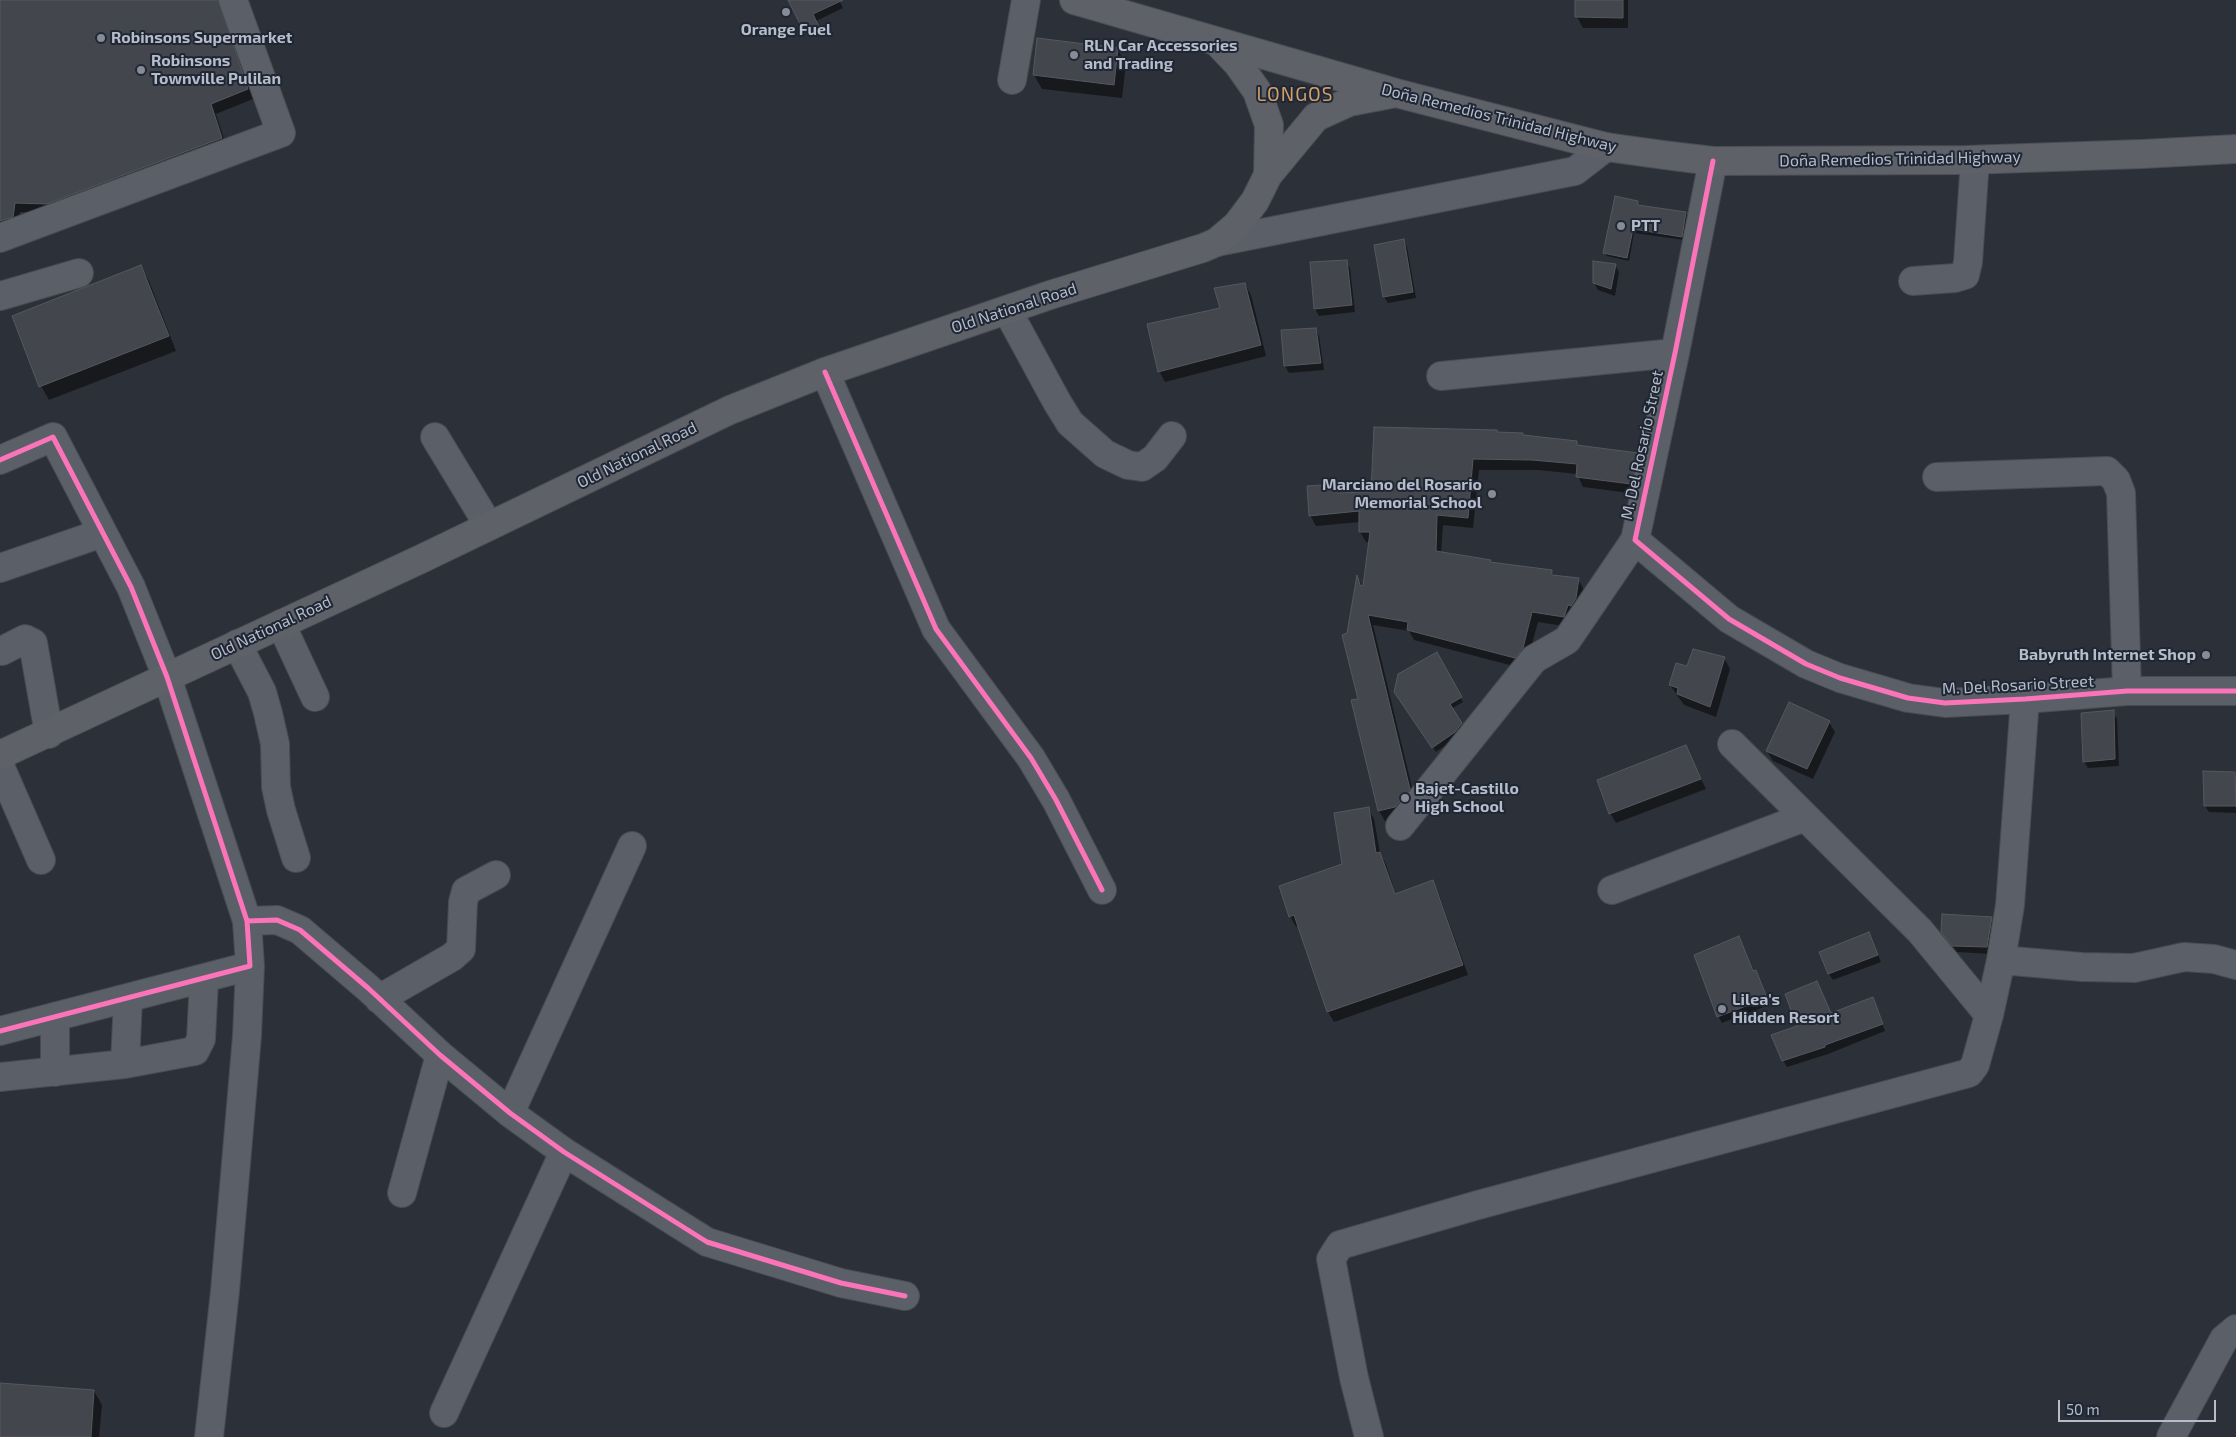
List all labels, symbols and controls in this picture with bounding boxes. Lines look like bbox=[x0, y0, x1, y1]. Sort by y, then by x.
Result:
marker: Orange Fuel bbox=[780, 6, 792, 18]
place label: Orange Fuel bbox=[741, 20, 831, 40]
place label: Robinsons Supermarket bbox=[111, 28, 292, 48]
marker: Robinsons Supermarket bbox=[95, 32, 107, 44]
place label: RLN Car Accessories and Trading bbox=[1084, 36, 1238, 74]
marker: RLN Car Accessories and Trading bbox=[1068, 49, 1080, 61]
place label: Robinsons Townville Pulilan bbox=[151, 51, 281, 89]
marker: Robinsons Townville Pulilan bbox=[135, 64, 147, 76]
street label: Doña Remedios Trinidad Highway bbox=[1379, 79, 1619, 157]
district label: LONGOS bbox=[1256, 84, 1334, 106]
street label: Doña Remedios Trinidad Highway bbox=[1779, 147, 2021, 171]
place label: PTT bbox=[1631, 216, 1660, 236]
marker: PTT bbox=[1615, 220, 1627, 232]
street label: Old National Road bbox=[949, 279, 1079, 337]
street label: M. Del Rosario Street bbox=[1617, 369, 1667, 521]
street label: Old National Road bbox=[574, 418, 700, 492]
place label: Marciano del Rosario Memorial School bbox=[1322, 475, 1482, 513]
marker: Marciano del Rosario Memorial School bbox=[1486, 488, 1498, 500]
street label: Old National Road bbox=[208, 592, 334, 664]
place label: Babyruth Internet Shop bbox=[2019, 645, 2196, 665]
marker: Babyruth Internet Shop bbox=[2200, 649, 2212, 661]
street label: M. Del Rosario Street bbox=[1942, 671, 2094, 699]
place label: Bajet-Castillo High School bbox=[1415, 779, 1519, 817]
marker: Bajet-Castillo High School bbox=[1399, 792, 1411, 804]
place label: Lilea's Hidden Resort bbox=[1732, 990, 1839, 1028]
marker: Lilea's Hidden Resort bbox=[1716, 1003, 1728, 1015]
scale bar bbox=[2061, 1390, 2218, 1422]
text: 50 m bbox=[2066, 1400, 2100, 1418]

